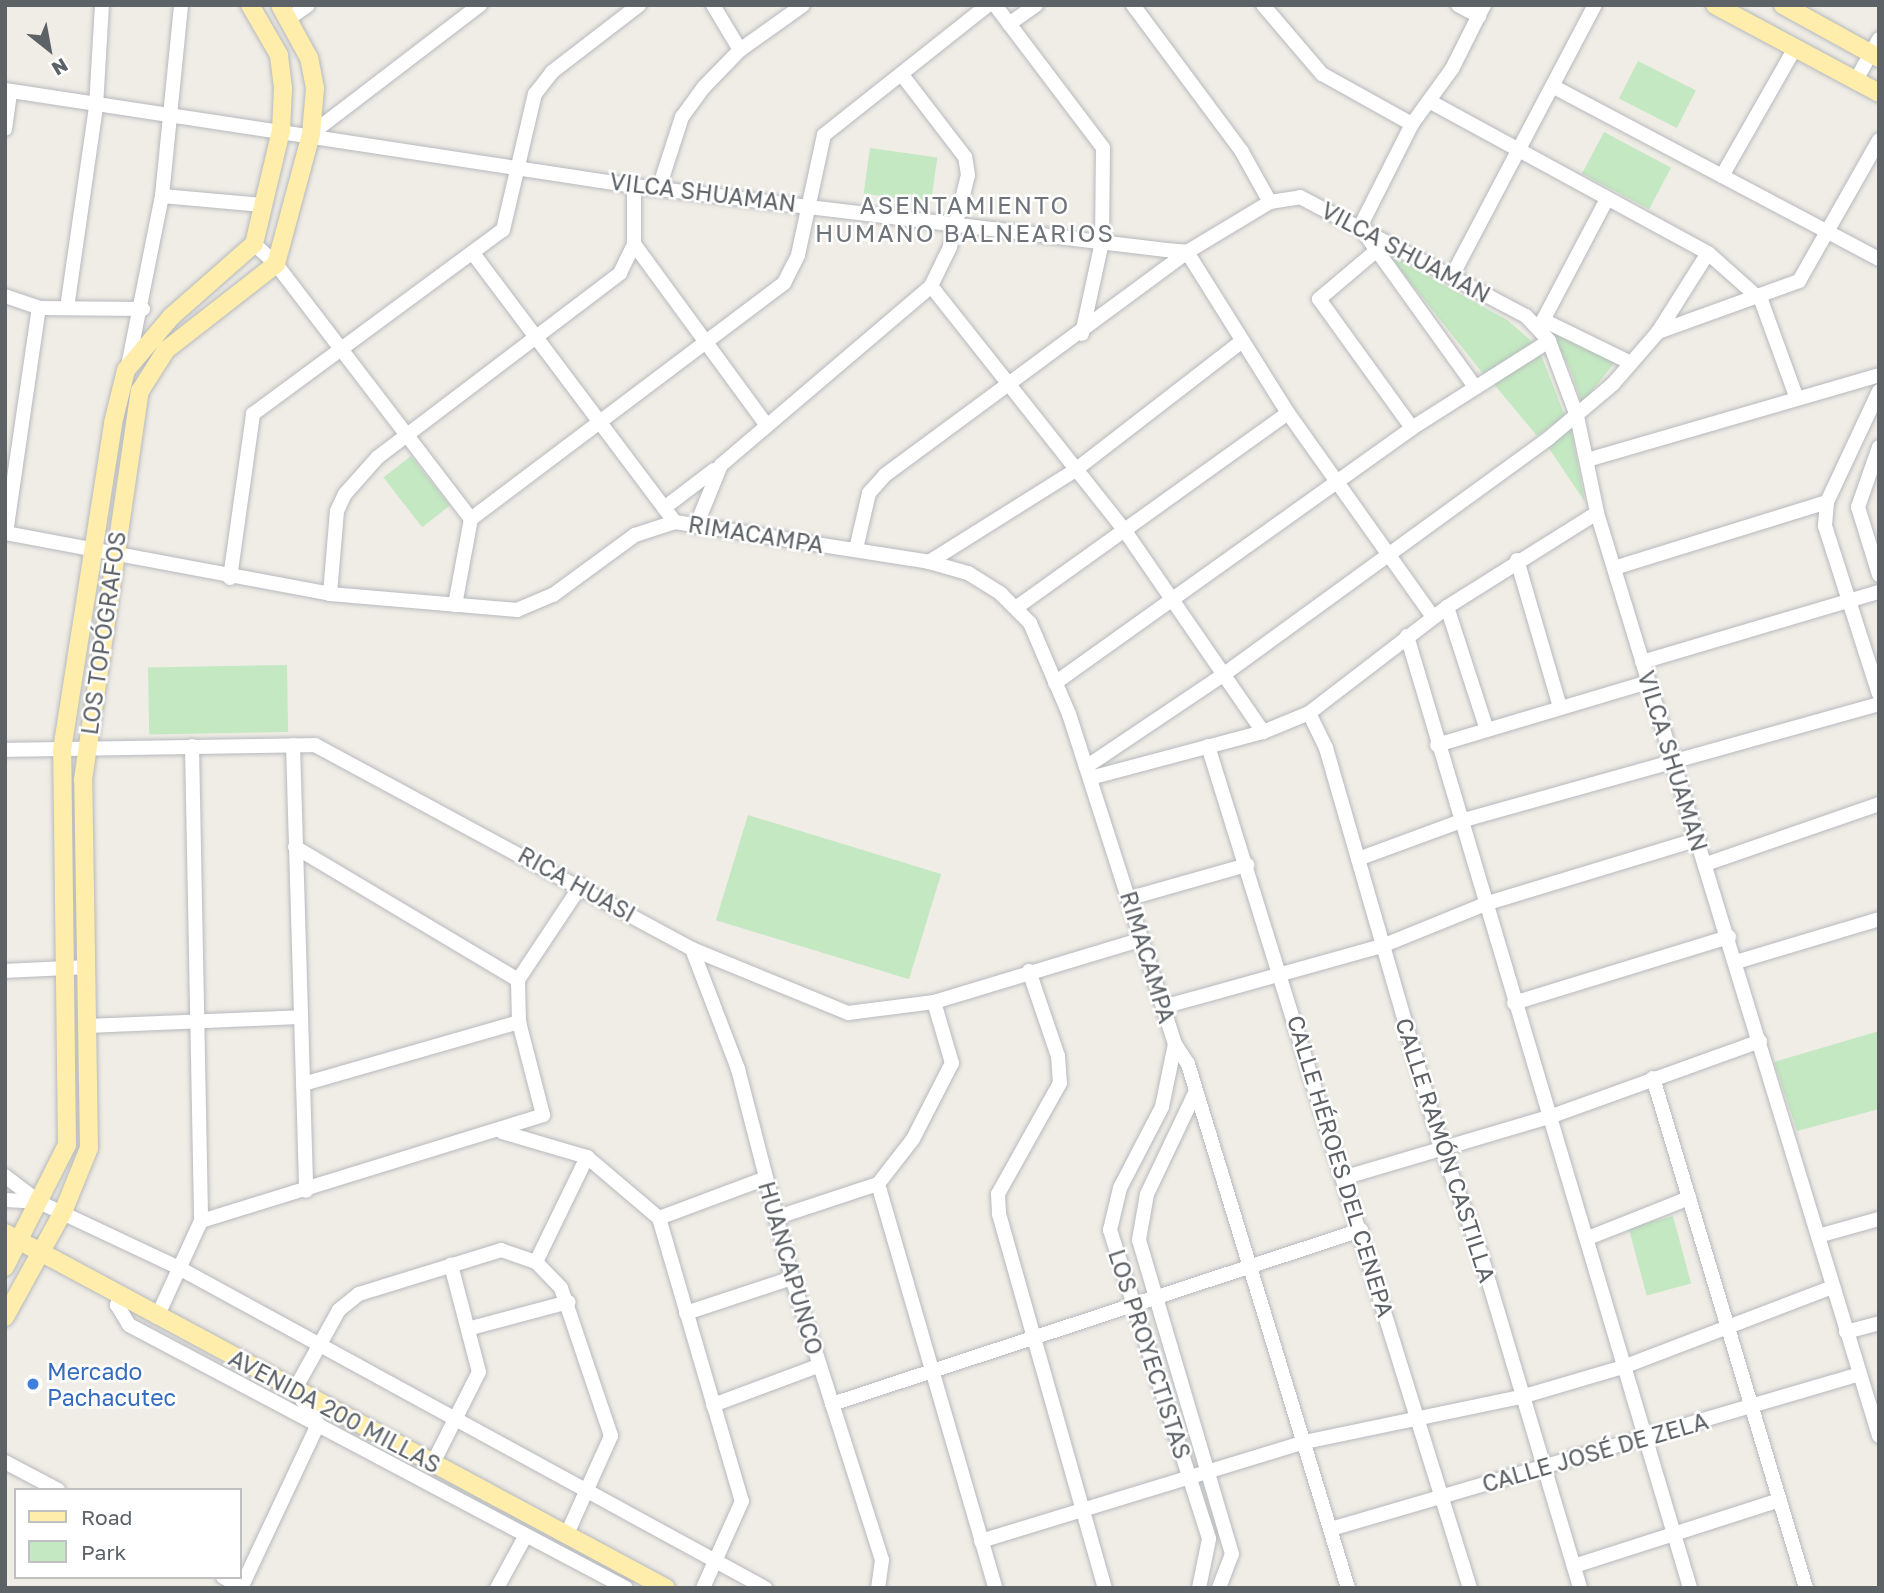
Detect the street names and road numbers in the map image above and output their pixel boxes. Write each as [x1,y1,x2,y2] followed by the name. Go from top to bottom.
[608,167,798,217] street label: VILCA SHUAMAN
[1317,196,1495,308] street label: VILCA SHUAMAN
[686,510,826,558] street label: RIMACAMPA
[75,529,131,737] street label: LOS TOPÓGRAFOS
[1632,667,1714,855] street label: VILCA SHUAMAN
[514,840,640,928] street label: RICA HUASI
[1115,888,1181,1026] street label: RIMACAMPA
[1282,1012,1400,1320] street label: CALLE HÉROES DEL CENEPA
[1390,1014,1502,1286] street label: CALLE RAMÓN CASTILLA
[753,1178,829,1358] street label: HUANCAPUNCO
[1103,1246,1197,1462] street label: LOS PROYECTISTAS
[224,1343,446,1479] street label: AVENIDA 200 MILLAS
[1479,1407,1711,1497] street label: CALLE JOSÉ DE ZELA

